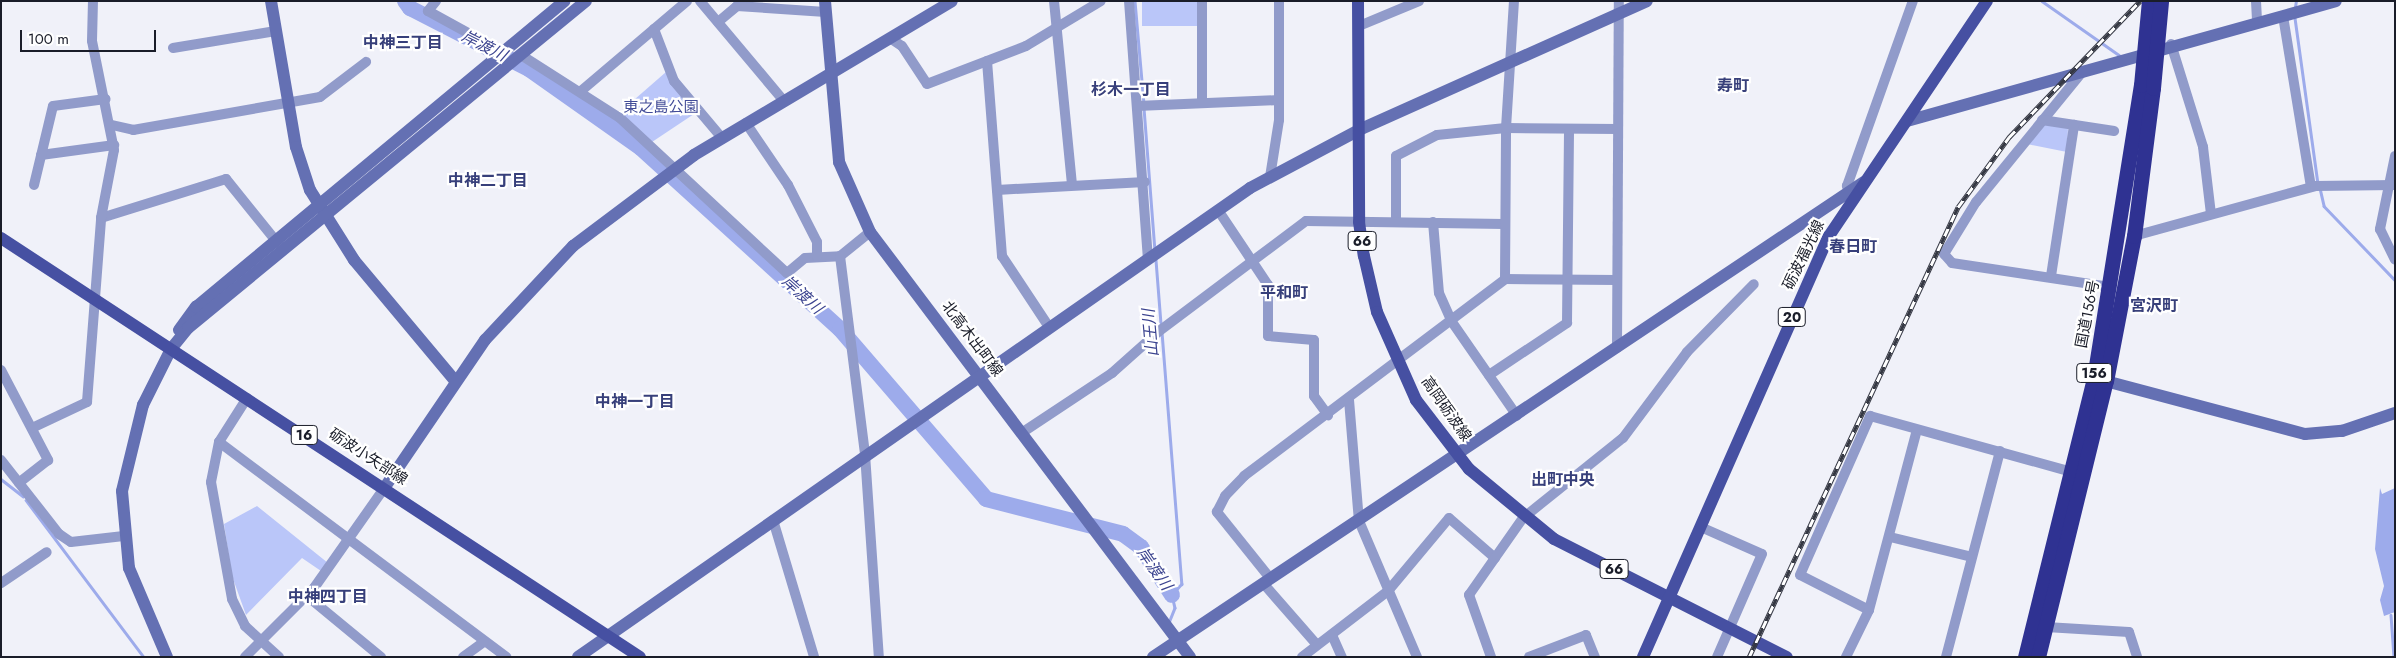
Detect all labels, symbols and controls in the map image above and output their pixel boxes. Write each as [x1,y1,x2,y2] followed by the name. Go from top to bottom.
[22,20,159,52] scale bar
[458,27,510,65] water label: 岸渡川
[28,28,69,50] text: 100 m
[363,33,443,53] district label: 中神三丁目
[1717,76,1749,96] district label: 寿町
[1091,80,1171,100] district label: 杉木一丁目
[624,99,698,117] park label: 東之島公園
[448,171,528,191] district label: 中神二丁目
[1779,217,1829,293] street label: 砺波福光線
[1347,230,1377,252] road number: 66
[1829,237,1877,257] district label: 春日町
[778,272,826,318] water label: 岸渡川
[2073,278,2103,350] street label: 国道156号
[1260,283,1308,303] district label: 平和町
[2130,296,2178,316] district label: 宮沢町
[938,298,1006,380] street label: 北高木出町線
[1777,306,1807,328] road number: 20
[1139,308,1163,358] water label: 山王川
[2075,362,2113,384] road number: 156
[1417,373,1475,445] street label: 高岡砺波線
[595,392,675,412] district label: 中神一丁目
[290,424,318,446] road number: 16
[325,425,411,489] street label: 砺波小矢部線
[1531,470,1595,490] district label: 出町中央
[1132,544,1176,594] water label: 岸渡川
[1599,558,1629,580] road number: 66
[288,587,368,607] district label: 中神四丁目

